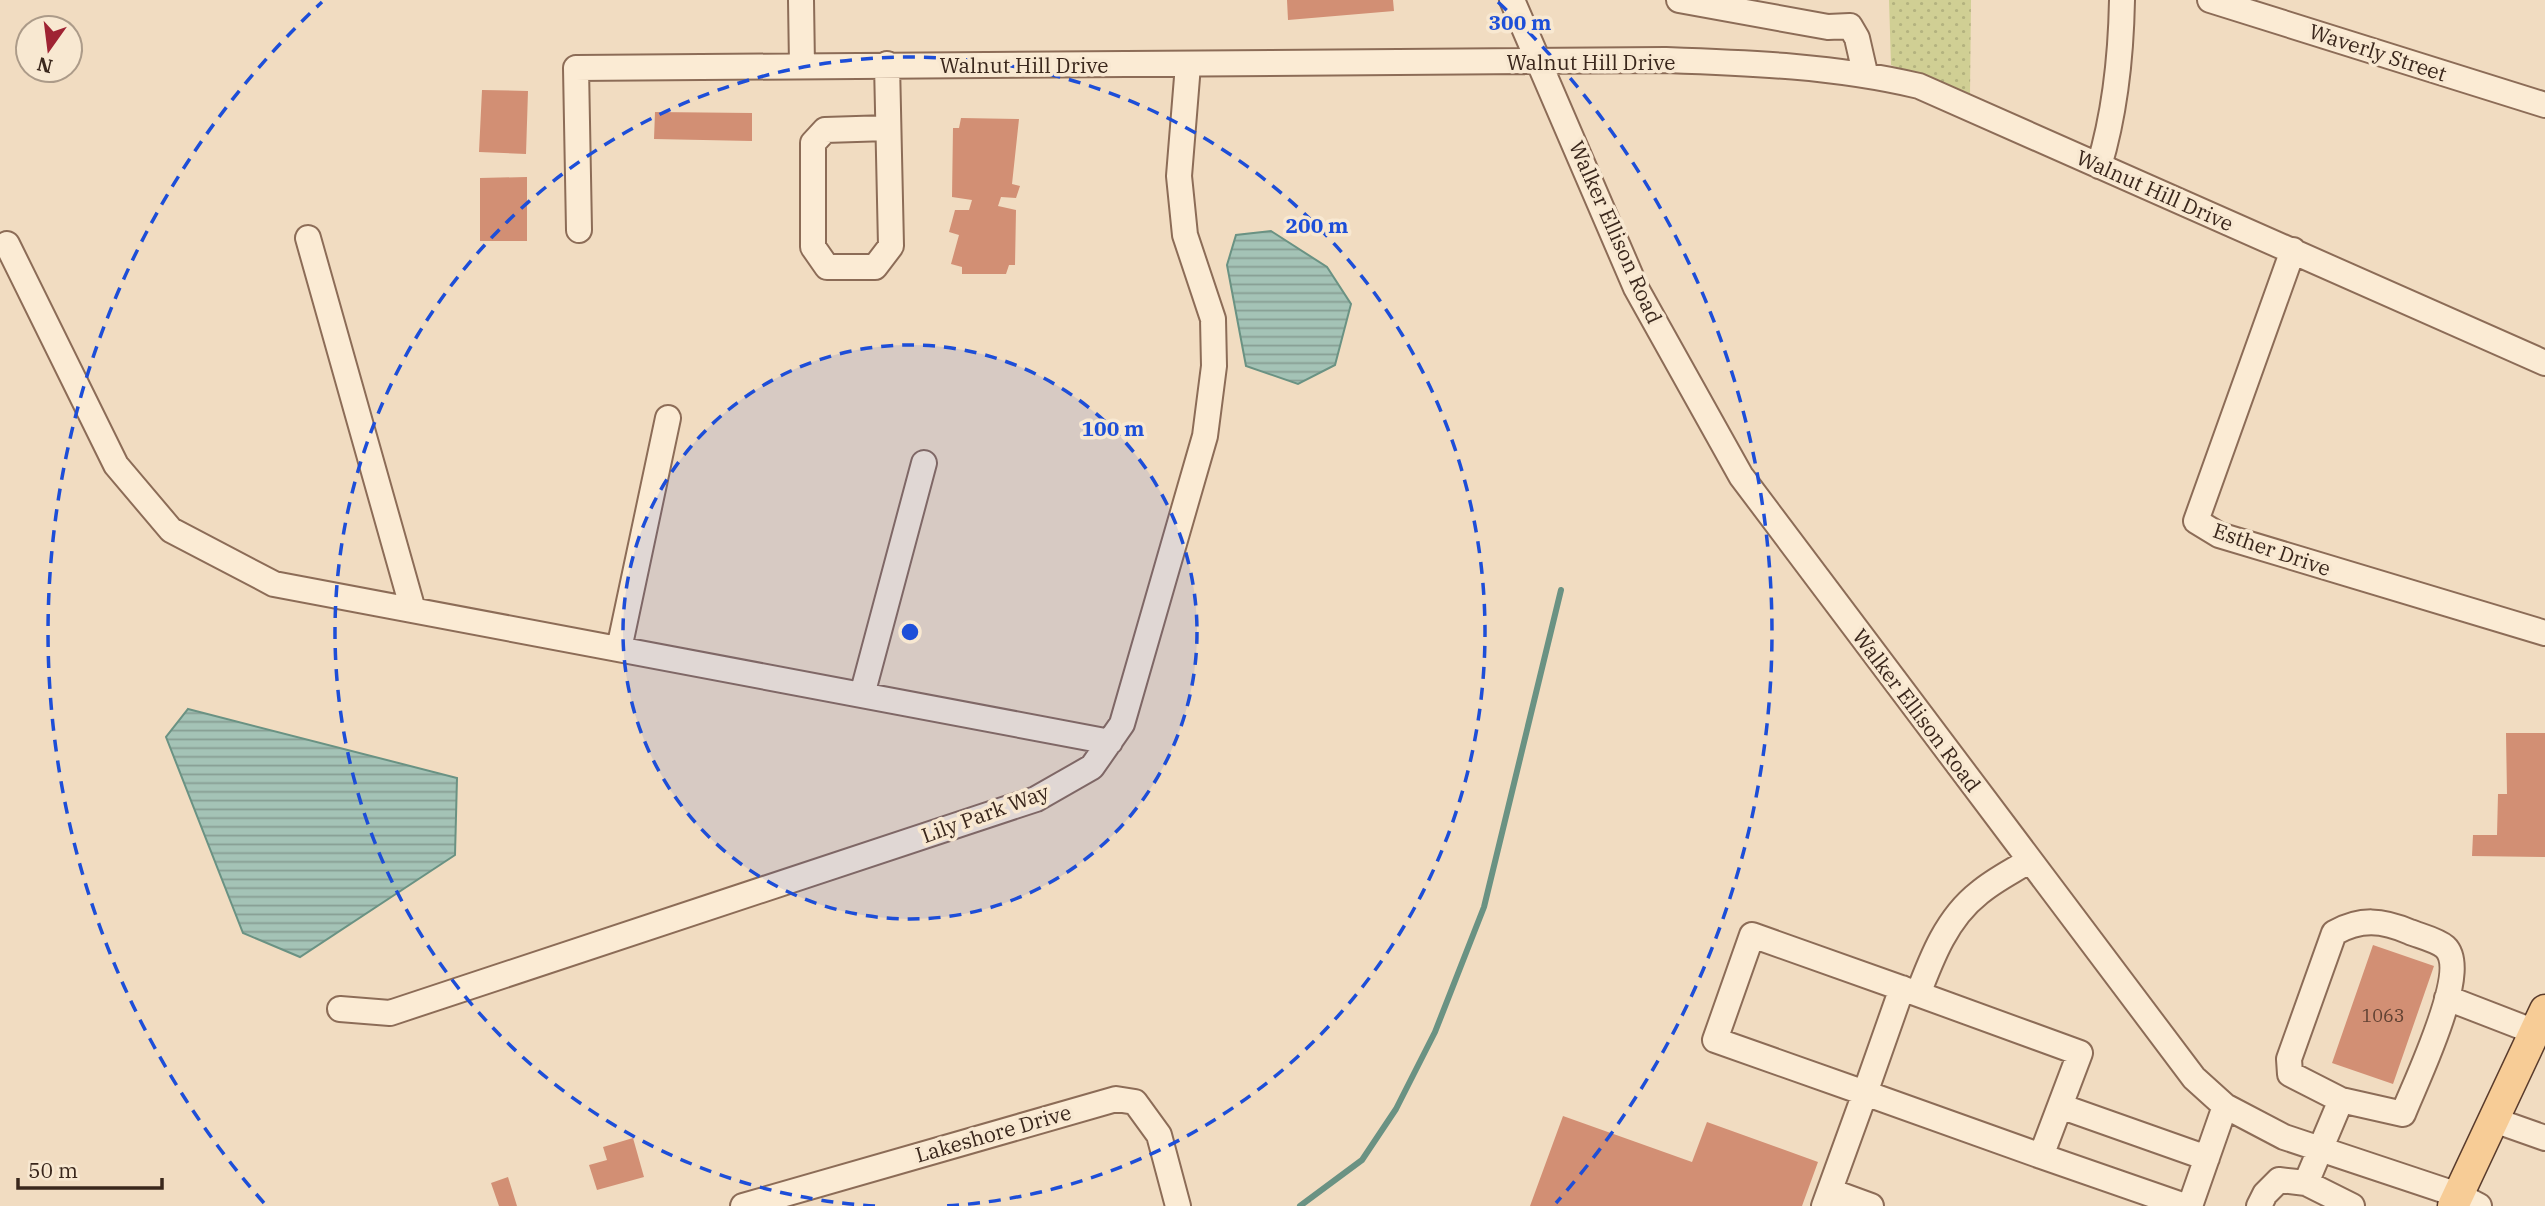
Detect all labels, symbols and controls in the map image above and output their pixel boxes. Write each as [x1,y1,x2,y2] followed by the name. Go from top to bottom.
[1488,8,1552,36] text: 300 m
[14,14,84,84] north arrow
[2306,17,2450,87] street label: Waverly Street
[1506,48,1676,76] street label: Walnut Hill Drive
[939,51,1109,79] street label: Walnut Hill Drive
[35,52,55,79] text: N
[1563,136,1669,328] street label: Walker Ellison Road
[2072,143,2238,237] street label: Walnut Hill Drive
[1285,211,1349,239] text: 200 m
[1081,414,1145,442] text: 100 m
[2210,516,2334,582] street label: Esther Drive
[898,620,922,644] centre of rings
[1846,623,1988,797] street label: Walker Ellison Road
[917,777,1053,849] street label: Lily Park Way
[2361,1004,2405,1027] house number: 1063
[912,1097,1074,1169] street label: Lakeshore Drive
[18,1146,161,1190] scale bar
[28,1156,78,1184] text: 50 m

